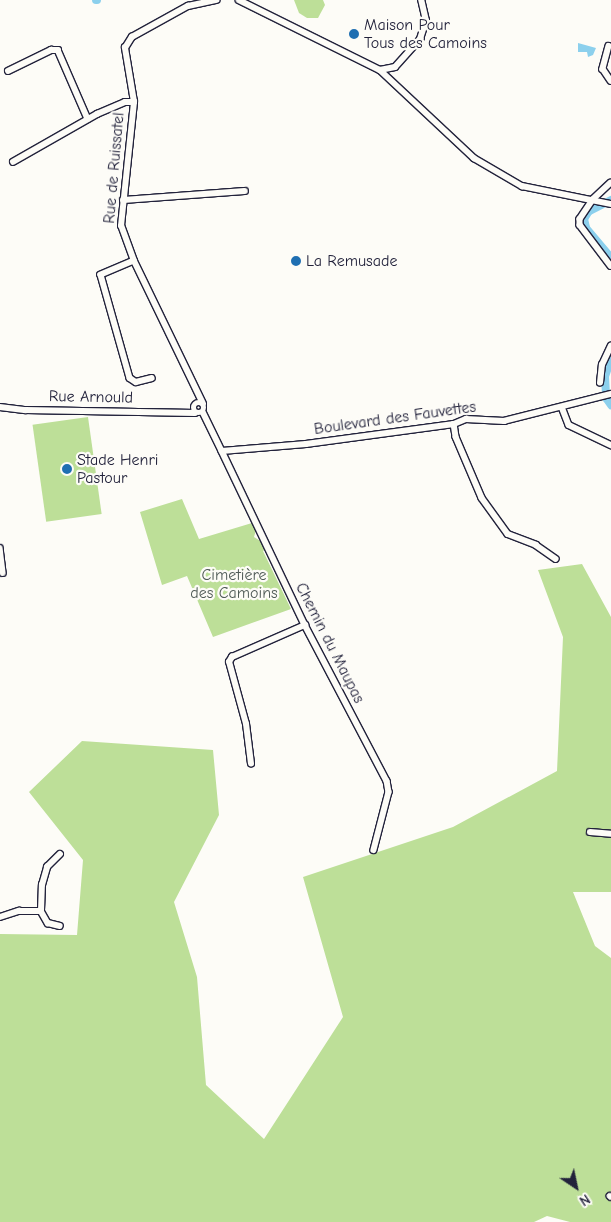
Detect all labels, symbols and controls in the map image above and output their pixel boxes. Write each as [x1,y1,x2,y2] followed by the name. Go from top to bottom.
[364,15,487,53] place label: Maison Pour Tous des Camoins
[348,28,360,40] marker: Maison Pour Tous des Camoins
[100,112,128,224] street label: Rue de Ruissatel
[306,251,397,271] place label: La Remusade
[290,255,302,267] marker: La Remusade
[49,387,133,407] street label: Rue Arnould
[313,397,477,439] street label: Boulevard des Fauvettes
[77,450,158,488] place label: Stade Henri Pastour
[61,463,73,475] marker: Stade Henri Pastour
[190,565,278,603] park label: Cimetière des Camoins
[291,580,369,706] street label: Chemin du Maupas
[551,1162,601,1212] north arrow
[576,1190,593,1209] text: N

